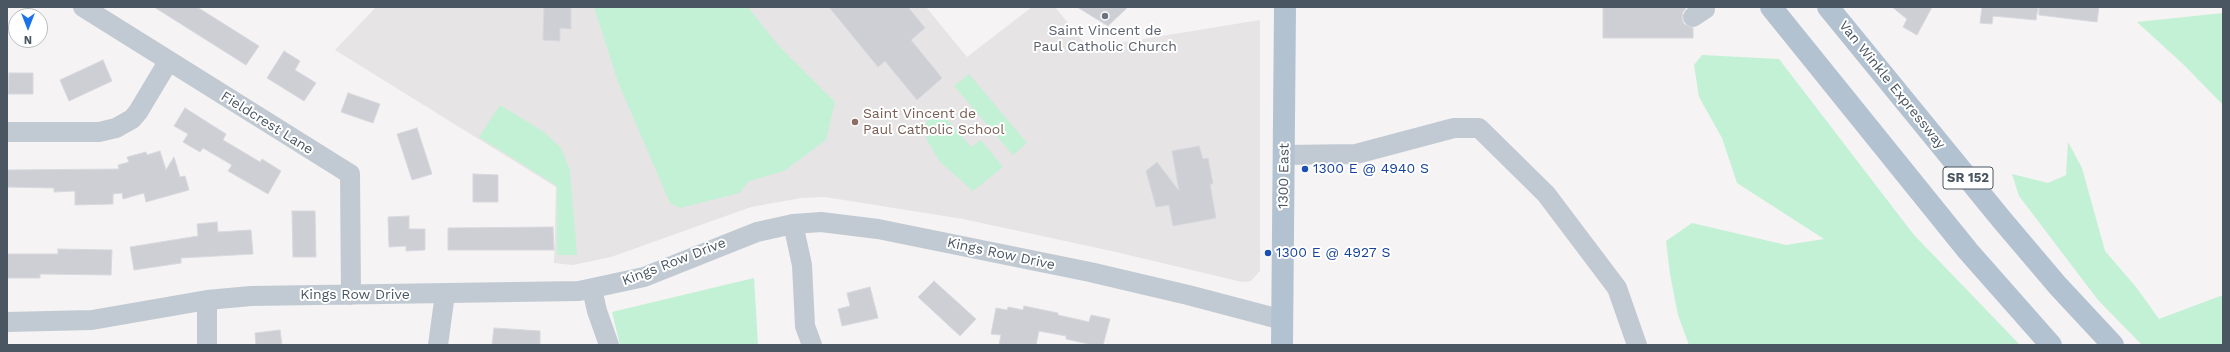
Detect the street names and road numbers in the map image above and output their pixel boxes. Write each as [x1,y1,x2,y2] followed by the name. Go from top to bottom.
[1835,18,1949,152] street label: Van Winkle Expressway
[218,88,316,158] street label: Fieldcrest Lane
[1275,143,1293,209] street label: 1300 East
[1943,167,1993,189] road number: SR 152
[620,234,728,290] street label: Kings Row Drive
[946,234,1056,274] street label: Kings Row Drive
[300,287,410,303] street label: Kings Row Drive

